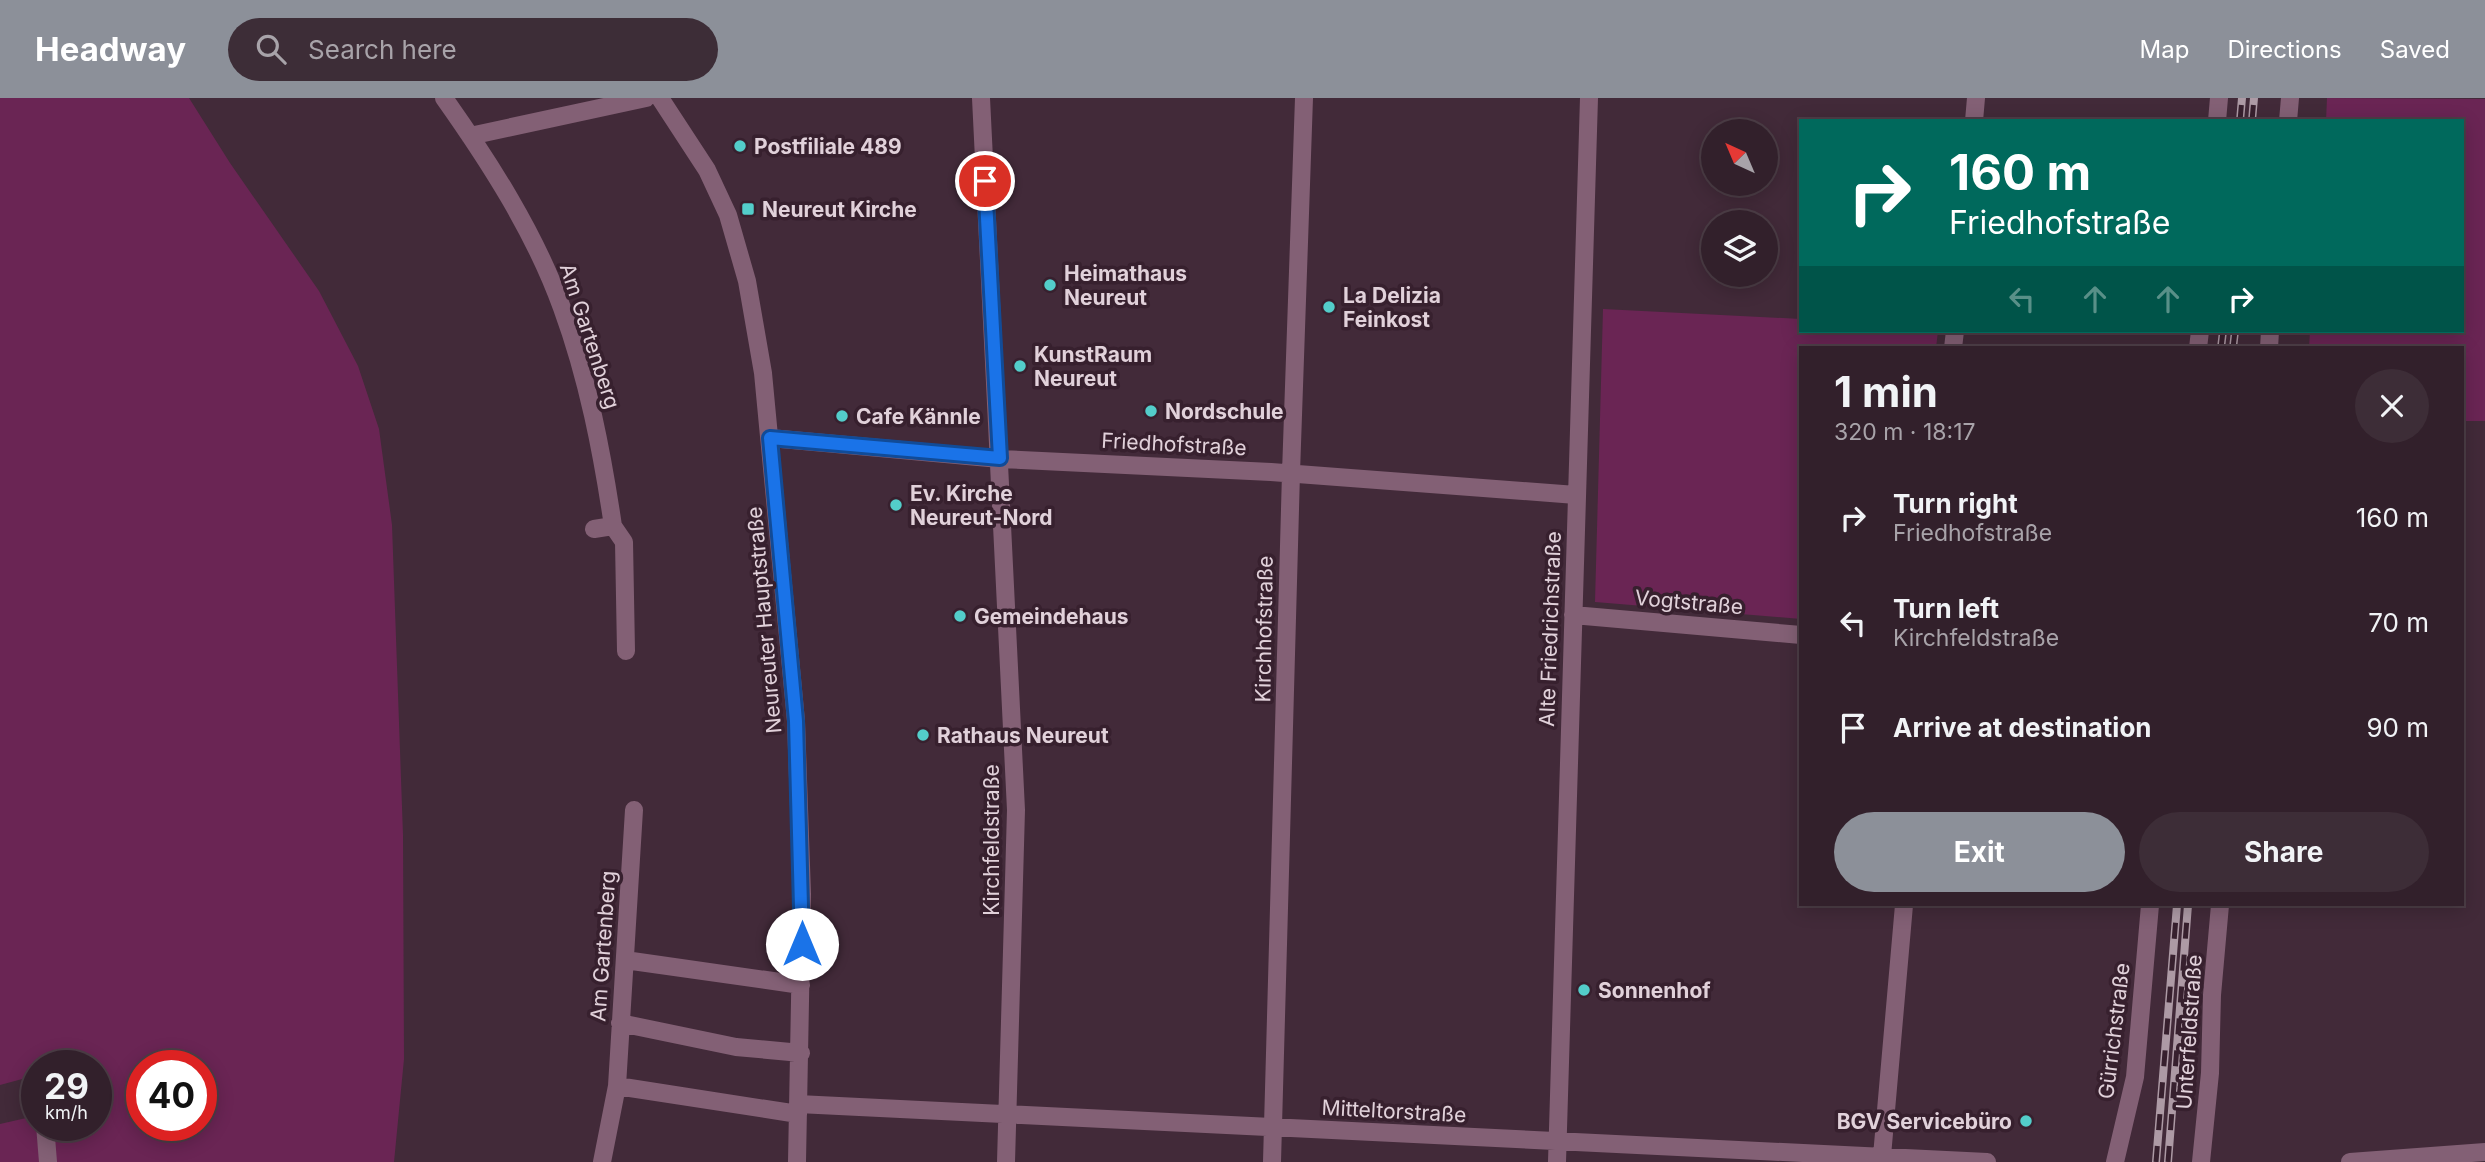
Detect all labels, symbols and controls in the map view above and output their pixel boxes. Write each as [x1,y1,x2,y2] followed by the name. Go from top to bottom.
[228,18,718,81] search box
[35,29,186,69] text: Headway
[252,30,290,68] icon: search
[308,34,457,65] text: Search here
[2140,35,2189,64] text: Map
[2227,35,2342,64] text: Directions
[2380,35,2450,64] text: Saved
[1701,119,1778,196] north arrow
[1701,119,1778,287] map controls
[754,134,902,159] place label: Postfiliale 489
[732,138,748,154] marker: Postfiliale 489
[1949,143,2091,202] text: 160 m
[1834,147,1925,238] icon: right
[955,151,1015,211] pin
[966,162,1004,200] icon: arrive
[762,197,917,222] place label: Neureut Kirche
[740,201,756,217] marker: Neureut Kirche
[1949,203,2170,242] text: Friedhofstraße
[1701,210,1778,287] button: layers
[555,260,625,412] street label: Am Gartenberg
[1064,261,1187,310] place label: Heimathaus Neureut
[1042,277,1058,293] marker: Heimathaus Neureut
[2003,280,2041,318] icon: left
[2076,280,2114,318] icon: ahead
[2149,280,2187,318] icon: ahead
[2222,280,2260,318] icon: right
[1343,283,1441,332] place label: La Delizia Feinkost
[1321,299,1337,315] marker: La Delizia Feinkost
[1034,342,1152,391] place label: KunstRaum Neureut
[1012,358,1028,374] marker: KunstRaum Neureut
[1834,366,1938,417] text: 1 min
[2355,369,2429,443] button: close
[1165,399,1284,424] place label: Nordschule
[1143,403,1159,419] marker: Nordschule
[856,404,981,429] place label: Cafe Kännle
[834,408,850,424] marker: Cafe Kännle
[1834,418,1976,446] text: 320 m · 18:17
[1101,428,1247,460] street label: Friedhofstraße
[910,481,1053,530] place label: Ev. Kirche Neureut-Nord
[1893,488,2018,519] text: Turn right
[888,497,904,513] marker: Ev. Kirche Neureut-Nord
[1834,499,1872,537] icon: right
[2356,502,2429,533] text: 160 m
[742,506,786,734] street label: Neureuter Hauptstraße
[1893,519,2052,547] text: Friedhofstraße
[1534,531,1566,727] street label: Alte Friedrichstraße
[1250,555,1278,703] street label: Kirchhofstraße
[1634,585,1744,619] street label: Vogtstraße
[1893,593,1999,624] text: Turn left
[974,604,1129,629] place label: Gemeindehaus
[1834,604,1872,642] icon: left
[2368,607,2429,638] text: 70 m
[952,608,968,624] marker: Gemeindehaus
[1893,624,2059,652] text: Kirchfeldstraße
[1834,709,1872,747] icon: arrive
[1893,712,2152,743] text: Arrive at destination
[2366,712,2429,743] text: 90 m
[937,723,1109,748] place label: Rathaus Neureut
[915,727,931,743] marker: Rathaus Neureut
[979,764,1004,916] street label: Kirchfeldstraße
[1834,812,2125,892] button: Exit
[2139,812,2429,892] button: Share
[585,870,621,1022] street label: Am Gartenberg
[765,907,839,981] position arrow
[2171,954,2207,1110] street label: Unterfeldstraße
[2093,962,2135,1100] street label: Gürrichstraße
[1598,978,1711,1003] place label: Sonnenhof
[1576,982,1592,998] marker: Sonnenhof
[126,1050,217,1141] speed limit sign: 40
[44,1065,89,1107] text: 29
[1321,1095,1467,1127] street label: Mitteltorstraße
[45,1102,88,1123] text: km/h
[1837,1109,2012,1134] place label: BGV Servicebüro
[2018,1113,2034,1129] marker: BGV Servicebüro

